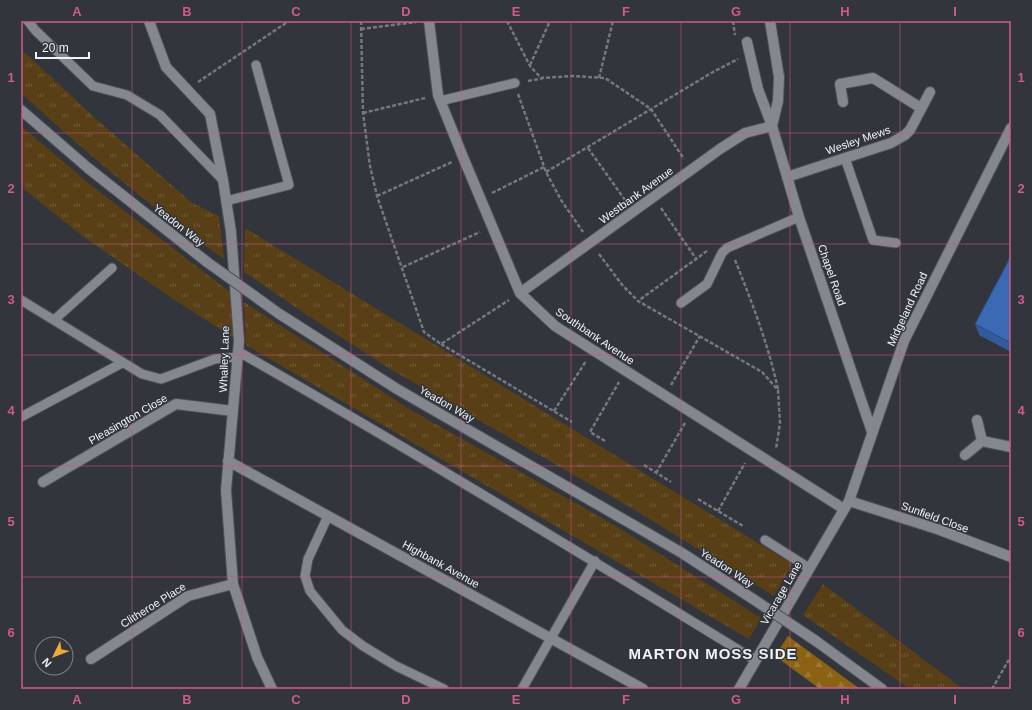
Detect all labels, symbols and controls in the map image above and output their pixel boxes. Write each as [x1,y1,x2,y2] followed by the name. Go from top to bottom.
[72,4,82,19] text: A
[182,4,192,19] text: B
[291,4,301,19] text: C
[401,4,411,19] text: D
[512,4,521,19] text: E
[622,4,630,19] text: F
[731,4,741,19] text: G
[840,4,850,19] text: H
[953,4,957,19] text: I
[36,34,89,60] scale bar
[42,41,69,55] text: 20 m
[7,70,15,85] text: 1
[1017,70,1025,85] text: 1
[824,123,892,157] street label: Wesley Mews
[597,164,675,226] street label: Westbank Avenue
[7,181,15,196] text: 2
[1017,181,1025,196] text: 2
[151,201,207,249] street label: Yeadon Way
[816,243,848,307] street label: Chapel Road
[885,270,929,348] street label: Midgeland Road
[7,292,15,307] text: 3
[1017,292,1025,307] text: 3
[553,305,637,367] street label: Southbank Avenue
[217,325,231,393] street label: Whalley Lane
[417,383,477,425] street label: Yeadon Way
[87,392,169,446] street label: Pleasington Close
[7,403,15,418] text: 4
[1017,403,1025,418] text: 4
[900,499,970,535] street label: Sunfield Close
[7,514,15,529] text: 5
[1017,514,1025,529] text: 5
[400,538,482,590] street label: Highbank Avenue
[698,546,756,590] street label: Yeadon Way
[758,559,804,627] street label: Vicarage Lane
[118,580,188,630] street label: Clitheroe Place
[7,625,15,640] text: 6
[1017,625,1025,640] text: 6
[34,636,74,676] north arrow
[628,645,798,662] district label: MARTON MOSS SIDE
[40,656,54,670] text: N
[72,692,82,707] text: A
[182,692,192,707] text: B
[291,692,301,707] text: C
[401,692,411,707] text: D
[512,692,521,707] text: E
[622,692,630,707] text: F
[731,692,741,707] text: G
[840,692,850,707] text: H
[953,692,957,707] text: I

